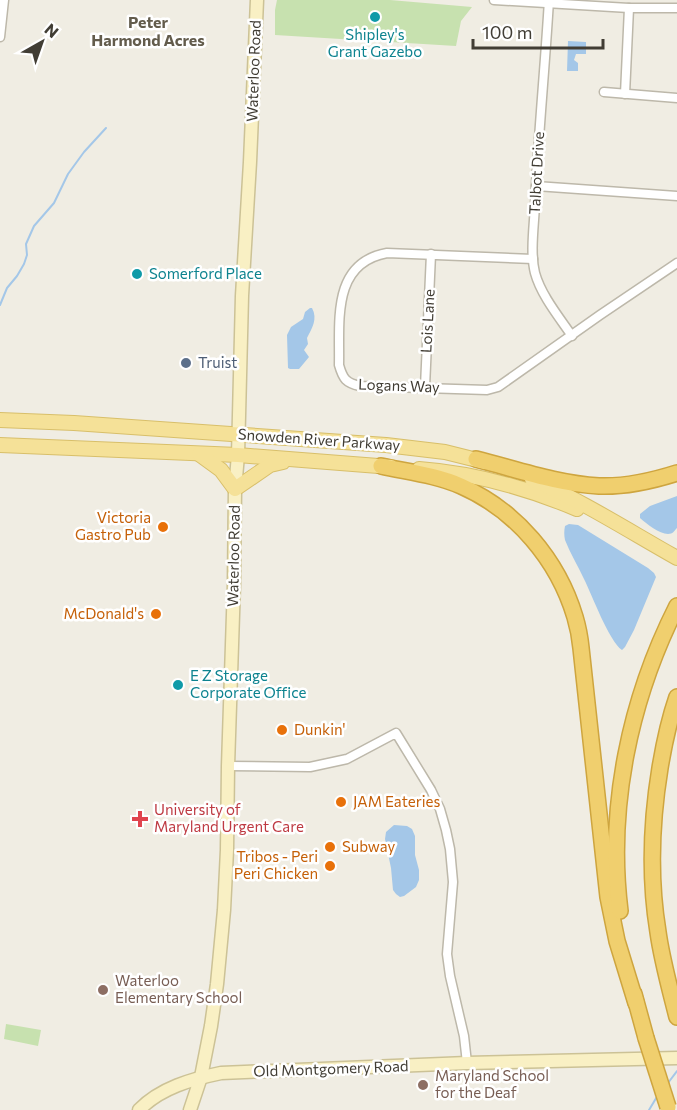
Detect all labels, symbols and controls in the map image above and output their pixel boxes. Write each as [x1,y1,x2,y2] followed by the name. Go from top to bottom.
[368,10,382,24] marker: Shipley's Grant Gazebo
[12,12,72,72] north arrow
[91,12,205,49] district label: Peter Harmond Acres
[473,12,604,50] scale bar
[41,19,63,41] text: N
[242,20,264,122] street label: Waterloo Road
[482,21,532,43] text: 100 m
[328,25,422,60] place label: Shipley's Grant Gazebo
[525,131,547,215] street label: Talbot Drive
[149,264,262,282] place label: Somerford Place
[130,267,144,281] marker: Somerford Place
[416,288,438,353] street label: Lois Lane
[198,353,238,371] place label: Truist
[179,356,193,370] marker: Truist
[358,375,440,395] street label: Logans Way
[237,424,401,454] street label: Snowden River Parkway
[223,505,243,607] street label: Waterloo Road
[75,508,151,543] place label: Victoria Gastro Pub
[156,520,170,534] marker: Victoria Gastro Pub
[63,604,144,622] place label: McDonald's
[149,607,163,621] marker: McDonald's
[190,666,307,701] place label: E Z Storage Corporate Office
[171,678,185,692] marker: E Z Storage Corporate Office
[294,720,346,738] place label: Dunkin'
[275,723,289,737] marker: Dunkin'
[353,792,440,810] place label: JAM Eateries
[334,795,348,809] marker: JAM Eateries
[154,800,304,835] place label: University of Maryland Urgent Care
[131,810,149,828] marker: University of Maryland Urgent Care
[342,837,395,855] place label: Subway
[323,840,337,854] marker: Subway
[234,847,318,882] place label: Tribos - Peri Peri Chicken
[323,859,337,873] marker: Tribos - Peri Peri Chicken
[115,971,242,1006] place label: Waterloo Elementary School
[96,983,110,997] marker: Waterloo Elementary School
[253,1056,409,1080] street label: Old Montgomery Road
[435,1066,549,1101] place label: Maryland School for the Deaf
[416,1078,430,1092] marker: Maryland School for the Deaf

